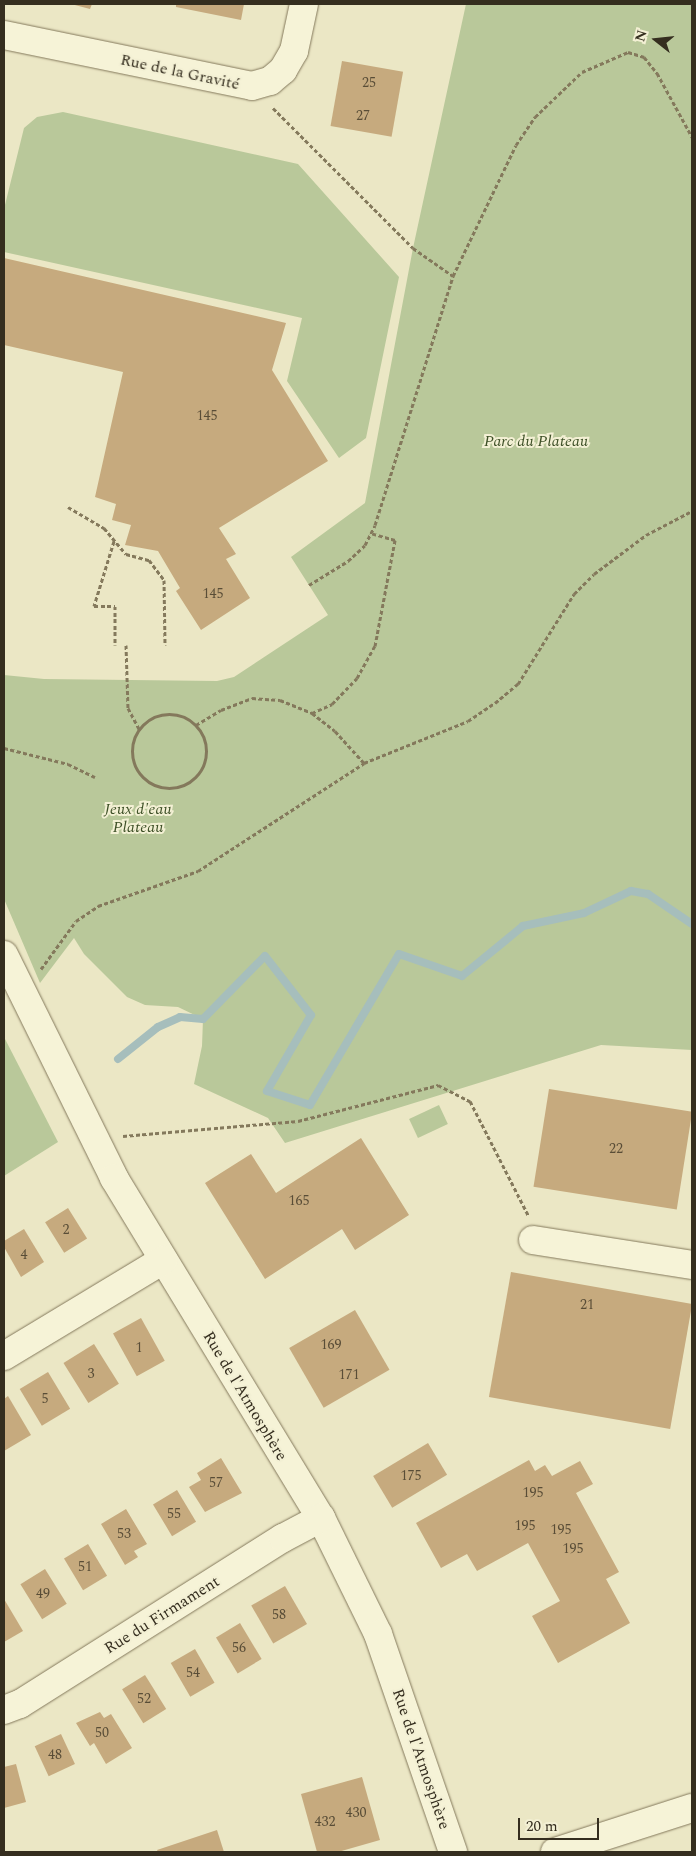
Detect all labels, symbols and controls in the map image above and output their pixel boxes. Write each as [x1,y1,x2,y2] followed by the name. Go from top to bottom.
[631,15,681,65] north arrow
[629,27,653,44] text: N
[119,50,241,94] street label: Rue de la Gravité
[362,75,376,91] house number: 25
[356,108,370,124] house number: 27
[197,408,217,424] house number: 145
[484,431,588,451] park label: Parc du Plateau
[203,586,223,602] house number: 145
[104,799,172,837] park label: Jeux d'eau Plateau
[609,1141,623,1157] house number: 22
[289,1193,309,1209] house number: 165
[63,1222,69,1238] house number: 2
[21,1247,27,1263] house number: 4
[580,1297,594,1313] house number: 21
[199,1328,291,1464] street label: Rue de l'Atmosphère
[321,1337,341,1353] house number: 169
[136,1340,142,1356] house number: 1
[88,1366,94,1382] house number: 3
[339,1367,359,1383] house number: 171
[42,1391,48,1407] house number: 5
[401,1468,421,1484] house number: 175
[209,1475,223,1491] house number: 57
[523,1485,543,1501] house number: 195
[167,1506,181,1522] house number: 55
[515,1518,535,1534] house number: 195
[551,1522,571,1538] house number: 195
[117,1526,131,1542] house number: 53
[563,1541,583,1557] house number: 195
[78,1559,92,1575] house number: 51
[101,1572,223,1658] street label: Rue du Firmament
[36,1586,50,1602] house number: 49
[272,1607,286,1623] house number: 58
[232,1640,246,1656] house number: 56
[186,1665,200,1681] house number: 54
[388,1686,454,1832] street label: Rue de l'Atmosphère
[137,1691,151,1707] house number: 52
[95,1725,109,1741] house number: 50
[48,1747,62,1763] house number: 48
[346,1805,366,1821] house number: 430
[521,1808,602,1840] scale bar
[315,1814,335,1830] house number: 432
[526,1815,558,1838] text: 20 m

